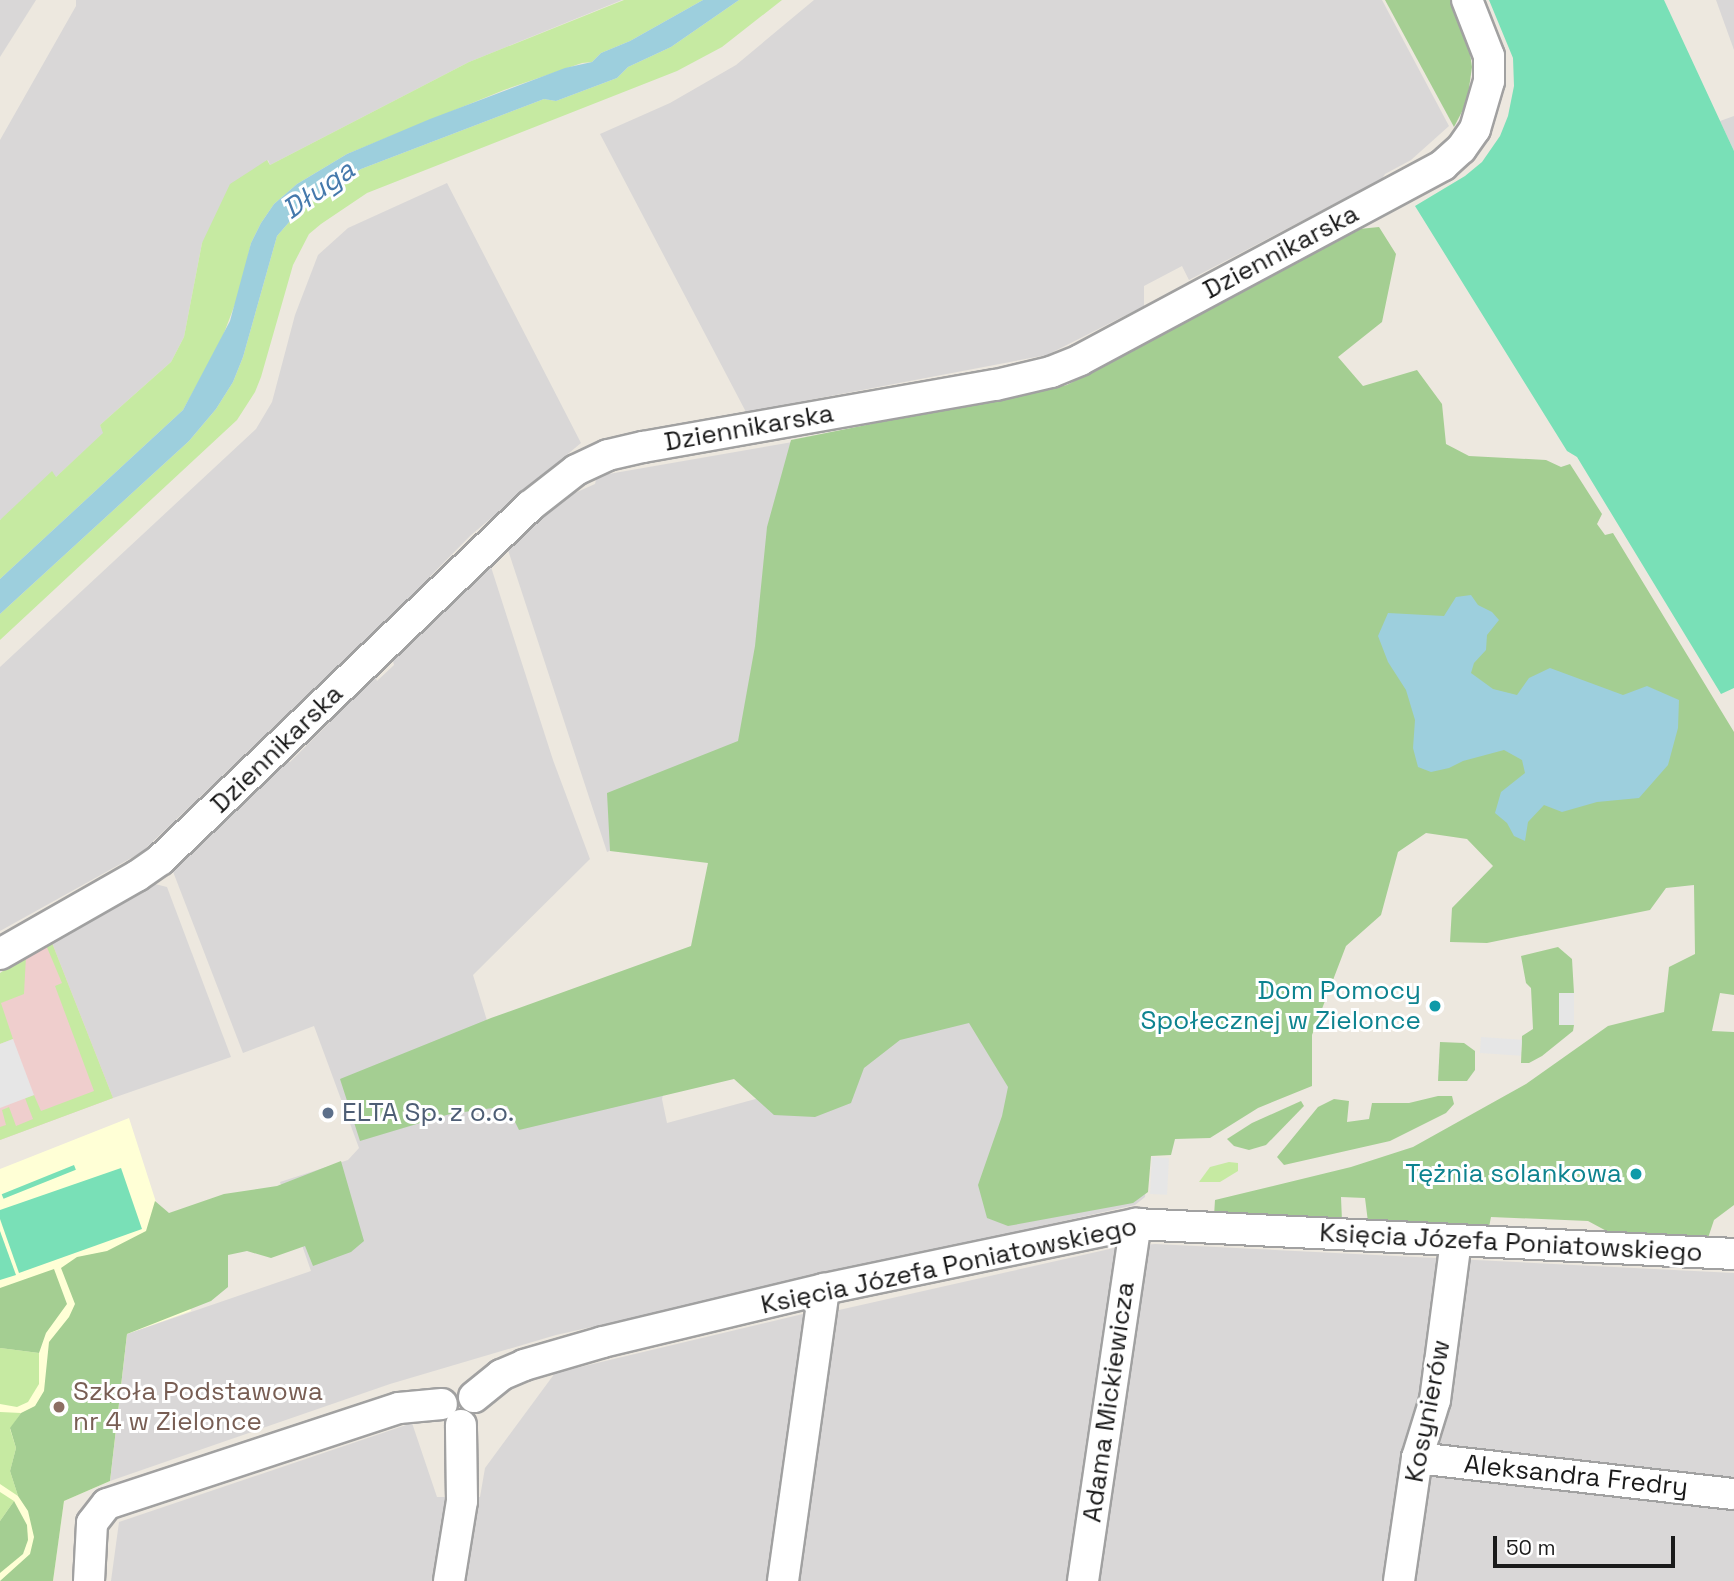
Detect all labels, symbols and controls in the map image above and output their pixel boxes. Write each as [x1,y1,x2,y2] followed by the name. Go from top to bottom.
[276,152,360,226] water label: Długa
[1198,198,1364,306] street label: Dziennikarska
[662,398,836,458] street label: Dziennikarska
[205,678,349,820] street label: Dziennikarska
[1141,975,1421,1036] place label: Dom Pomocy Społecznej w Zielonce
[1427,998,1443,1014] marker: Dom Pomocy Społecznej w Zielonce
[342,1097,516,1129] place label: ELTA Sp. z o.o.
[320,1105,336,1121] marker: ELTA Sp. z o.o.
[1405,1158,1622,1190] place label: Tężnia solankowa
[1628,1166,1644,1182] marker: Tężnia solankowa
[758,1211,1140,1321] street label: Księcia Józefa Poniatowskiego
[1319,1217,1703,1269] street label: Księcia Józefa Poniatowskiego
[1077,1280,1141,1524] street label: Adama Mickiewicza
[1399,1337,1457,1485] street label: Kosynierów
[73,1376,323,1438] place label: Szkoła Podstawowa nr 4 w Zielonce
[51,1399,67,1415] marker: Szkoła Podstawowa nr 4 w Zielonce
[1462,1449,1690,1503] street label: Aleksandra Fredry
[1496,1522,1678,1566] scale bar
[1506,1534,1556,1561] text: 50 m

